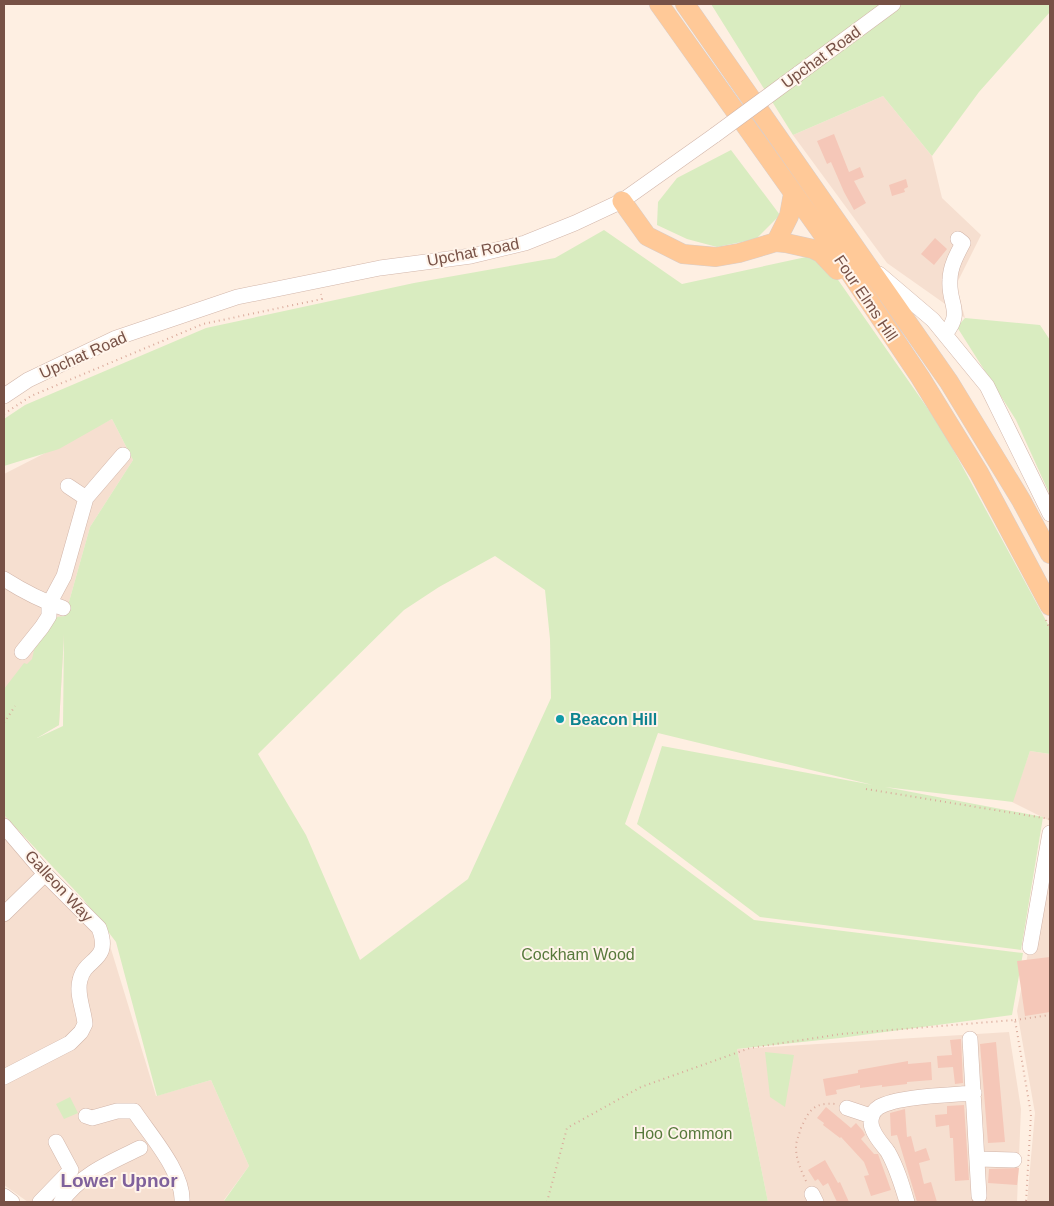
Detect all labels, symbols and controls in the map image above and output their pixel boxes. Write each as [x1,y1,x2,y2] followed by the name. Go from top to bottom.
[778,23,864,91] street label: Upchat Road
[426,235,520,269] street label: Upchat Road
[831,252,901,344] street label: Four Elms Hill
[37,328,129,382] street label: Upchat Road
[570,711,657,728] place label: Beacon Hill
[554,713,566,725] marker: Beacon Hill
[22,847,96,925] street label: Galleon Way
[521,946,635,963] park label: Cockham Wood
[634,1125,732,1142] park label: Hoo Common
[60,1170,178,1191] district label: Lower Upnor

